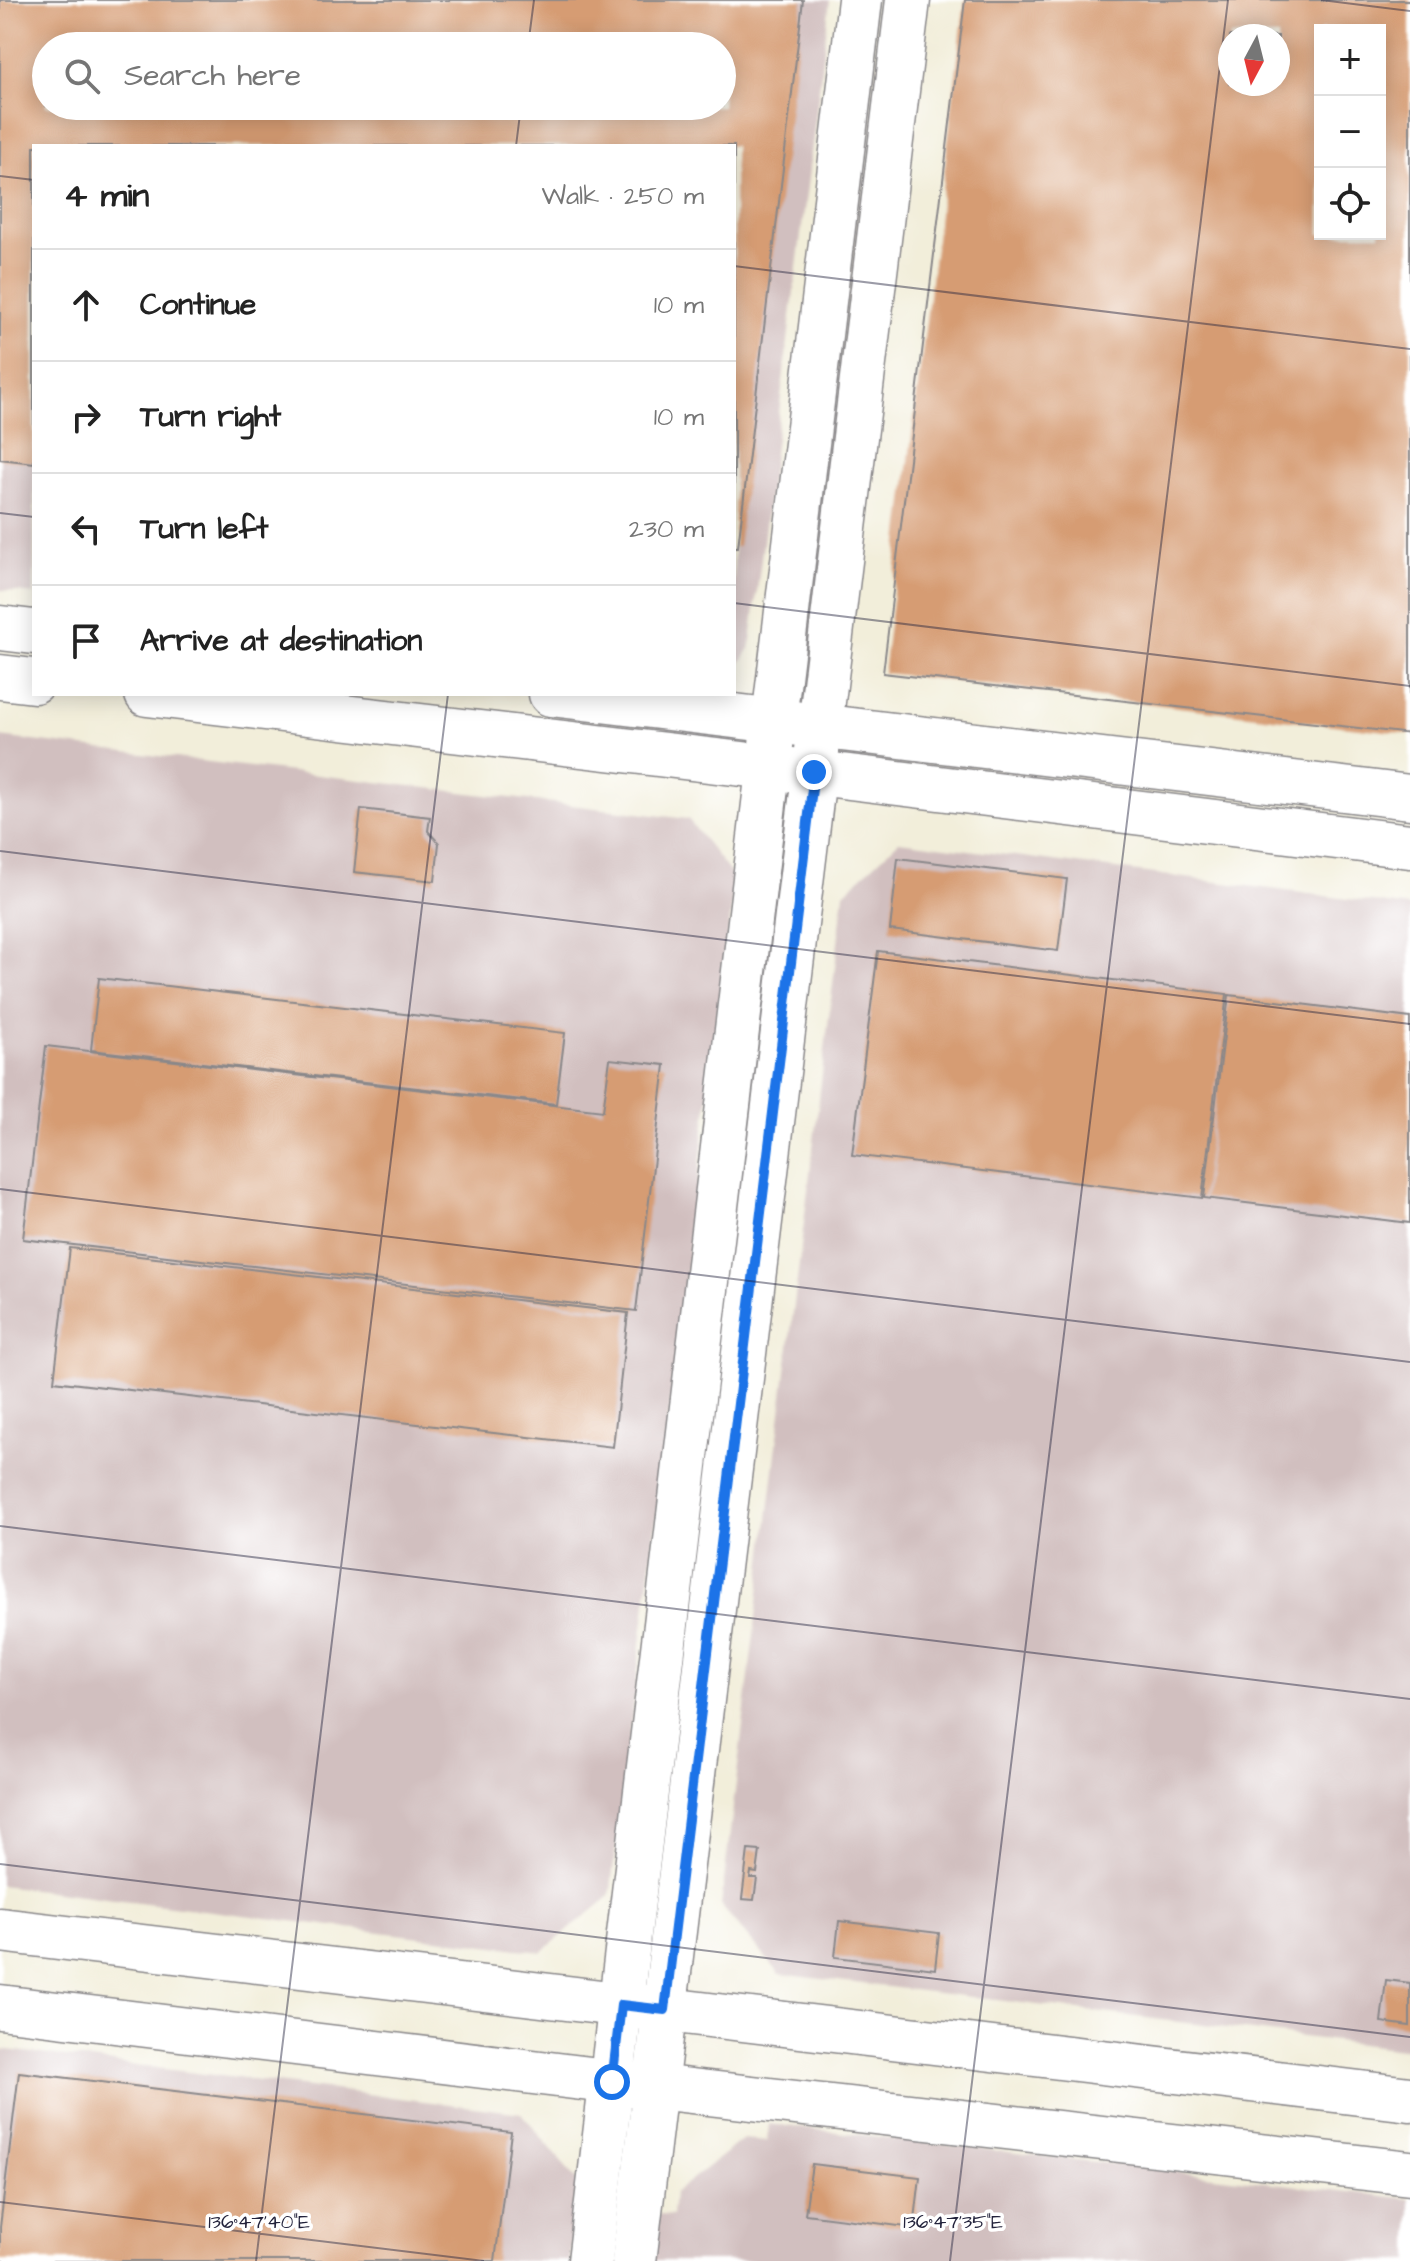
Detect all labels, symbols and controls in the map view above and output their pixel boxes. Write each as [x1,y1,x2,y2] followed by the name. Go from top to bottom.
[1218,24,1290,96] north arrow
[1314,24,1386,240] map controls
[1314,24,1386,96] button: +
[32,32,736,120] search box
[60,54,104,98] icon: search
[124,55,301,97] text: Search here
[1314,96,1386,168] button: −
[1314,168,1386,240] button: locate
[64,172,149,220] text: 4 min
[541,178,704,214] text: Walk · 250 m
[64,283,108,327] icon: ahead
[140,284,256,326] text: Continue
[654,287,704,323] text: 10 m
[64,395,108,439] icon: right
[140,396,281,438] text: Turn right
[654,399,704,435] text: 10 m
[64,507,108,551] icon: left
[140,508,268,550] text: Turn left
[629,511,704,547] text: 230 m
[64,619,108,663] icon: arrive
[140,620,422,662] text: Arrive at destination
[796,754,832,790] route end
[594,2064,630,2100] route start
[208,2208,310,2236] text: 136°47'40"E
[903,2208,1003,2236] text: 136°47'35"E

